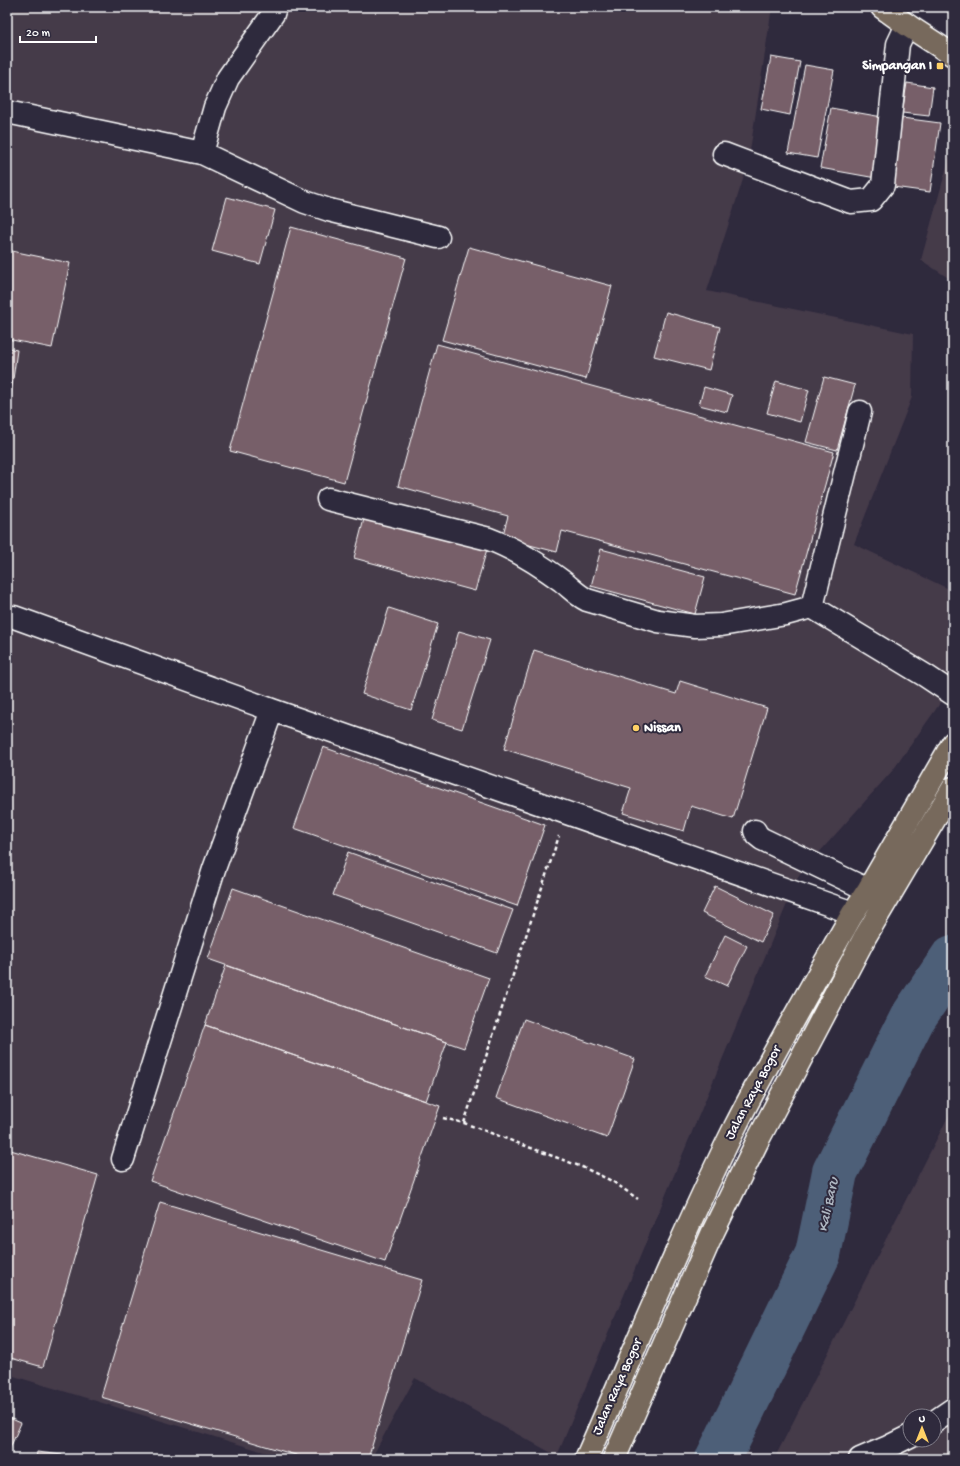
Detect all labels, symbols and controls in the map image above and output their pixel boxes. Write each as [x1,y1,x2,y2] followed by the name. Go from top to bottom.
[20,18,96,44] scale bar
[26,27,51,41] text: 20 m
[862,58,932,75] place label: Simpangan I
[935,61,945,71] marker: Simpangan I
[644,720,681,737] place label: Nissan
[631,723,641,733] marker: Nissan
[722,1042,786,1143] street label: Jalan Raya Bogor
[814,1174,844,1234] water label: Kali Baru
[589,1335,647,1438] street label: Jalan Raya Bogor
[902,1408,942,1448] north arrow
[919,1414,926,1426] text: U

